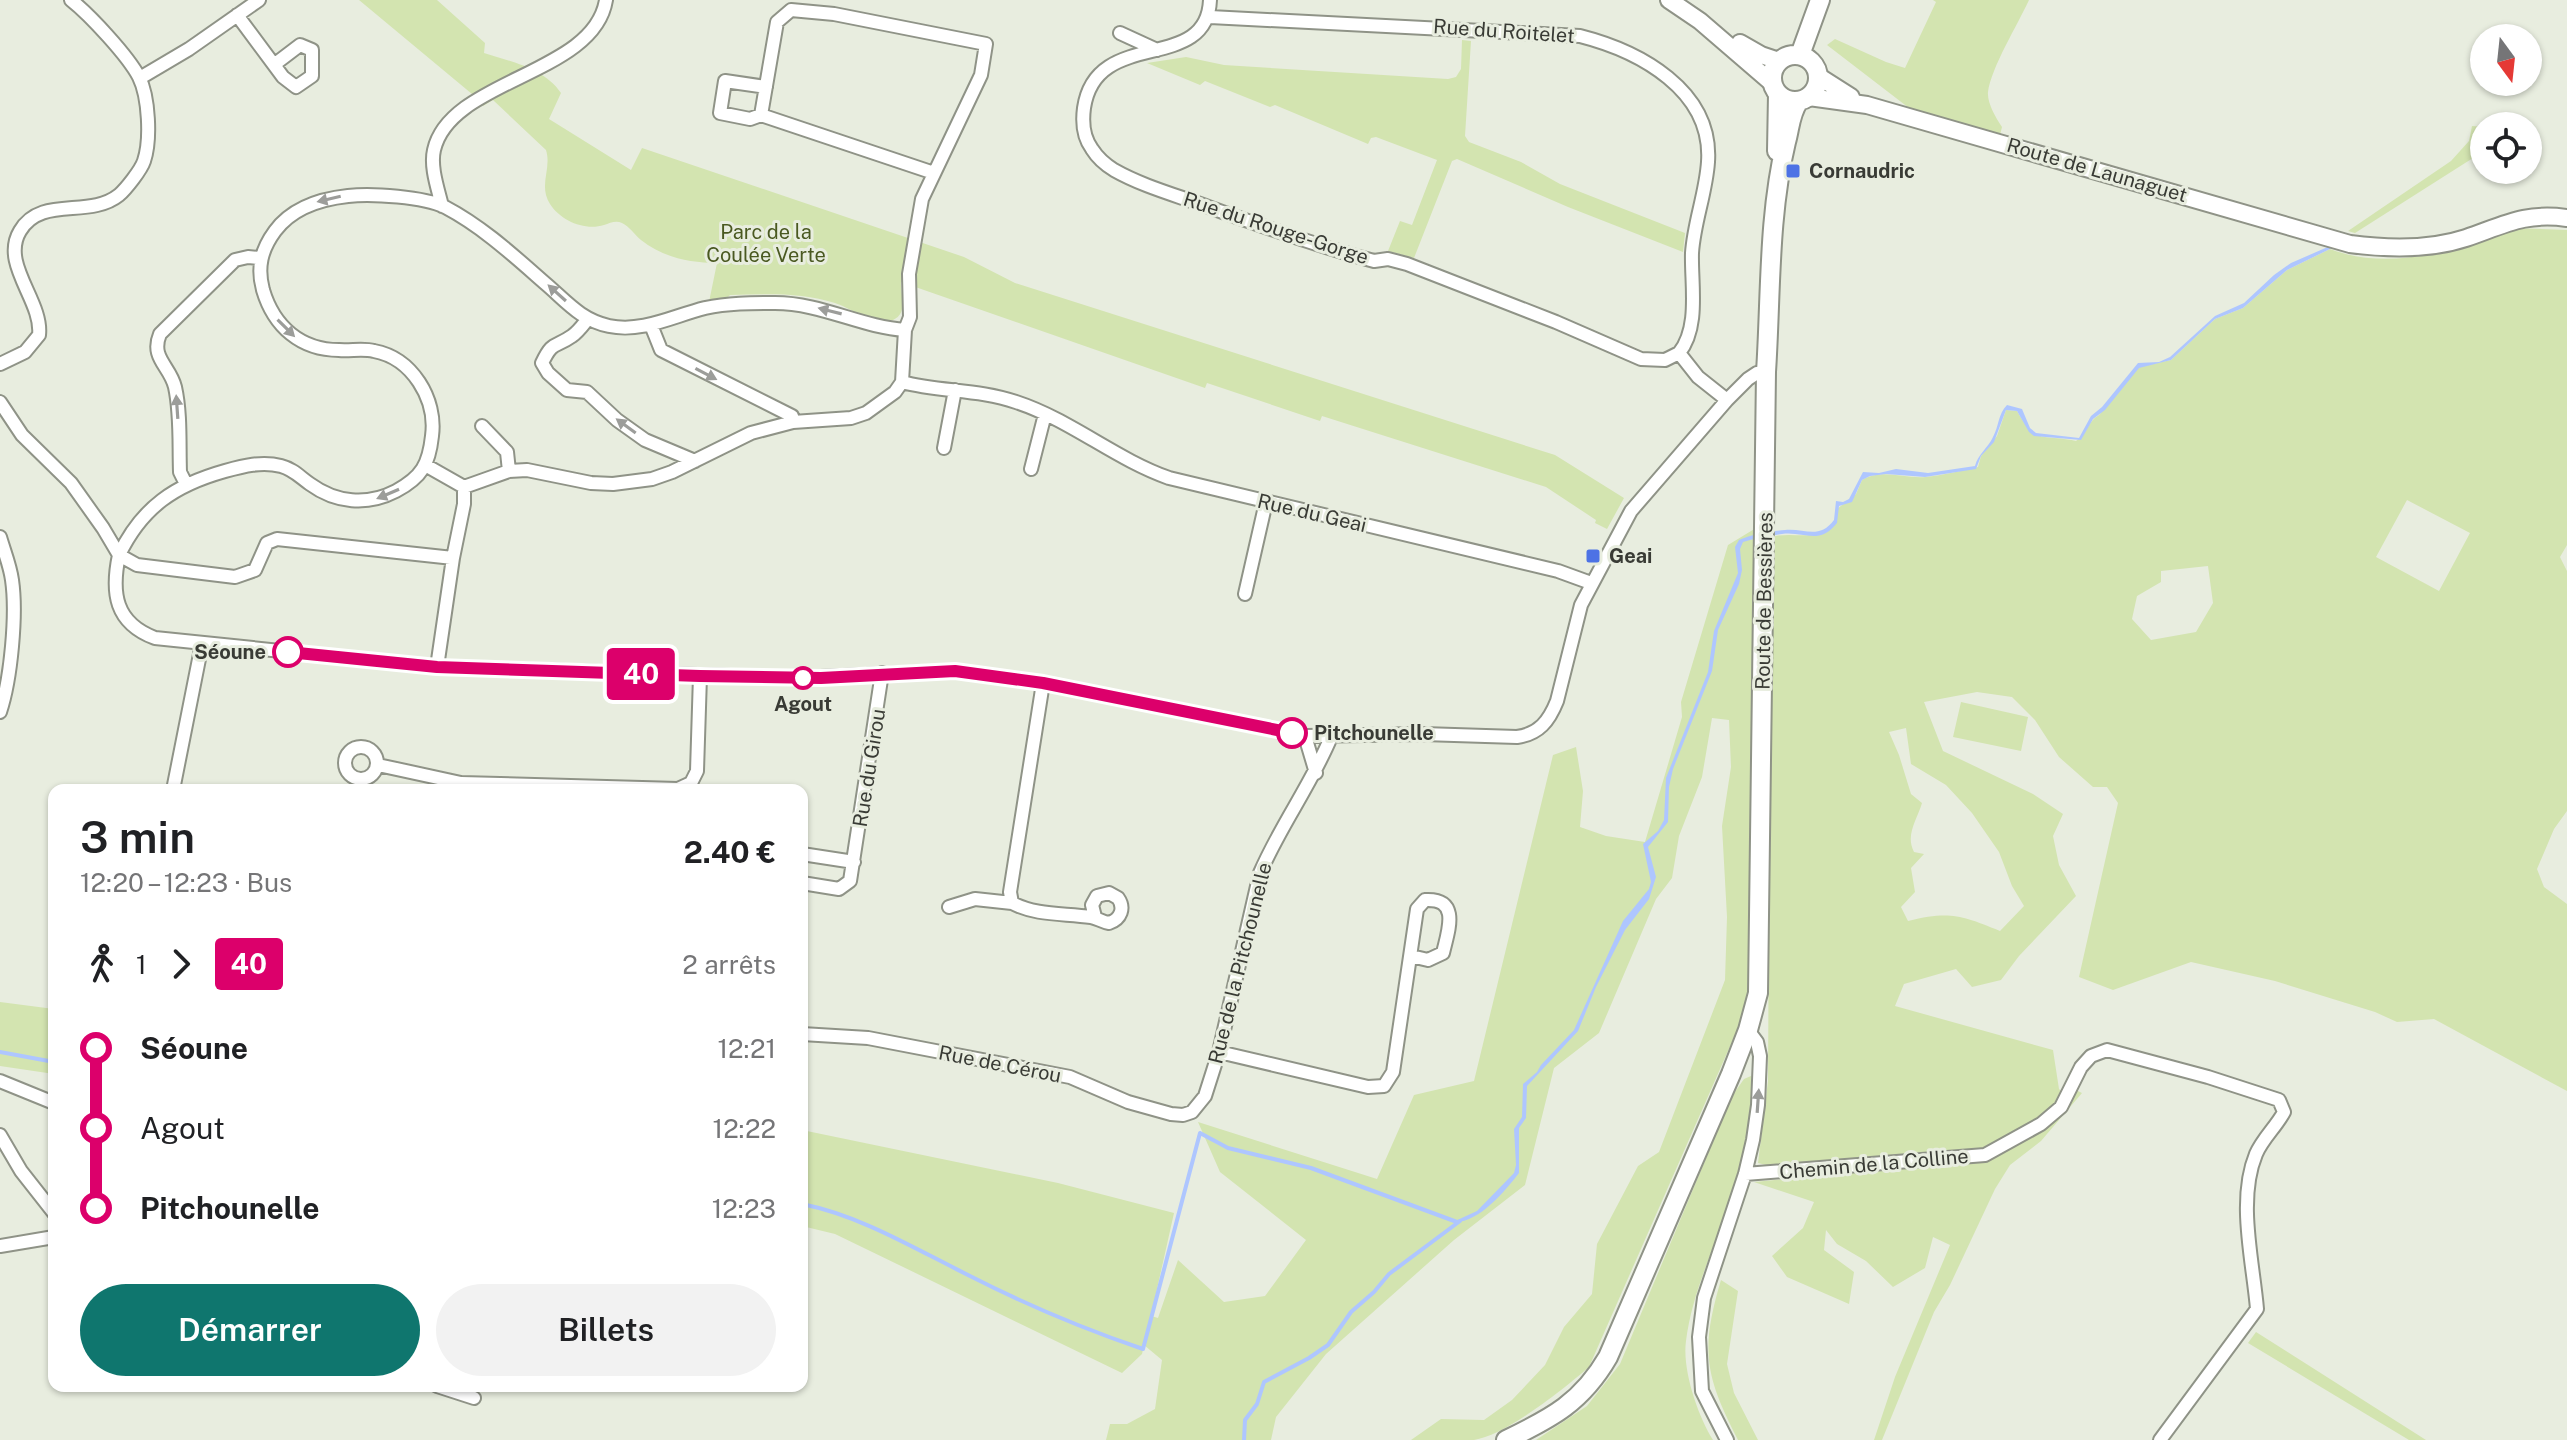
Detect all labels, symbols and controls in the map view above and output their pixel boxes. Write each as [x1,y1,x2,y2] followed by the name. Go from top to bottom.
[1432,14,1576,48] street label: Rue du Roitelet
[2470,24,2542,96] north arrow
[2470,24,2542,184] map controls
[2470,112,2542,184] button: locate
[2004,133,2190,207] street label: Route de Launaguet
[1809,159,1915,183] place label: Cornaudric
[1784,162,1802,180] marker: Cornaudric
[1180,187,1372,269] street label: Rue du Rouge-Gorge
[316,194,341,206] one-way arrow
[706,220,826,267] park label: Parc de la Coulée Verte
[547,285,566,303] one-way arrow
[818,304,843,316] one-way arrow
[276,319,295,338] one-way arrow
[695,368,718,381] one-way arrow
[170,394,183,419] one-way arrow
[616,419,636,435] one-way arrow
[376,487,399,500] one-way arrow
[1255,489,1369,537] street label: Rue du Geai
[1750,512,1778,690] street label: Route de Bessières
[1609,544,1652,568] place label: Geai
[1584,547,1602,565] marker: Geai
[273,637,303,667] marker: Séoune
[194,640,266,664] place label: Séoune
[605,648,677,700] line badge: 40
[623,657,659,690] text: 40
[792,667,814,689] marker: Agout
[774,692,832,716] place label: Agout
[848,707,890,829] street label: Rue du Girou
[1277,718,1307,748] marker: Pitchounelle
[1314,721,1434,745] place label: Pitchounelle
[80,811,195,863] text: 3 min
[684,834,776,870] text: 2.40 €
[1203,860,1277,1066] street label: Rue de la Pitchounelle
[80,867,292,898] text: 12:20 – 12:23 · Bus
[80,942,124,986] icon: walk
[159,942,203,986] icon: forward
[231,947,267,980] text: 40
[136,949,147,980] text: 1
[682,949,776,980] text: 2 arrêts
[140,1030,248,1066] text: Séoune
[717,1033,776,1064] text: 12:21
[937,1040,1063,1088] street label: Rue de Cérou
[1752,1088,1765,1113] one-way arrow
[140,1110,225,1146] text: Agout
[713,1113,776,1144] text: 12:22
[1778,1144,1970,1184] street label: Chemin de la Colline
[140,1190,320,1226] text: Pitchounelle
[712,1193,776,1224] text: 12:23
[80,1284,420,1376] button: Démarrer
[436,1284,776,1376] button: Billets

